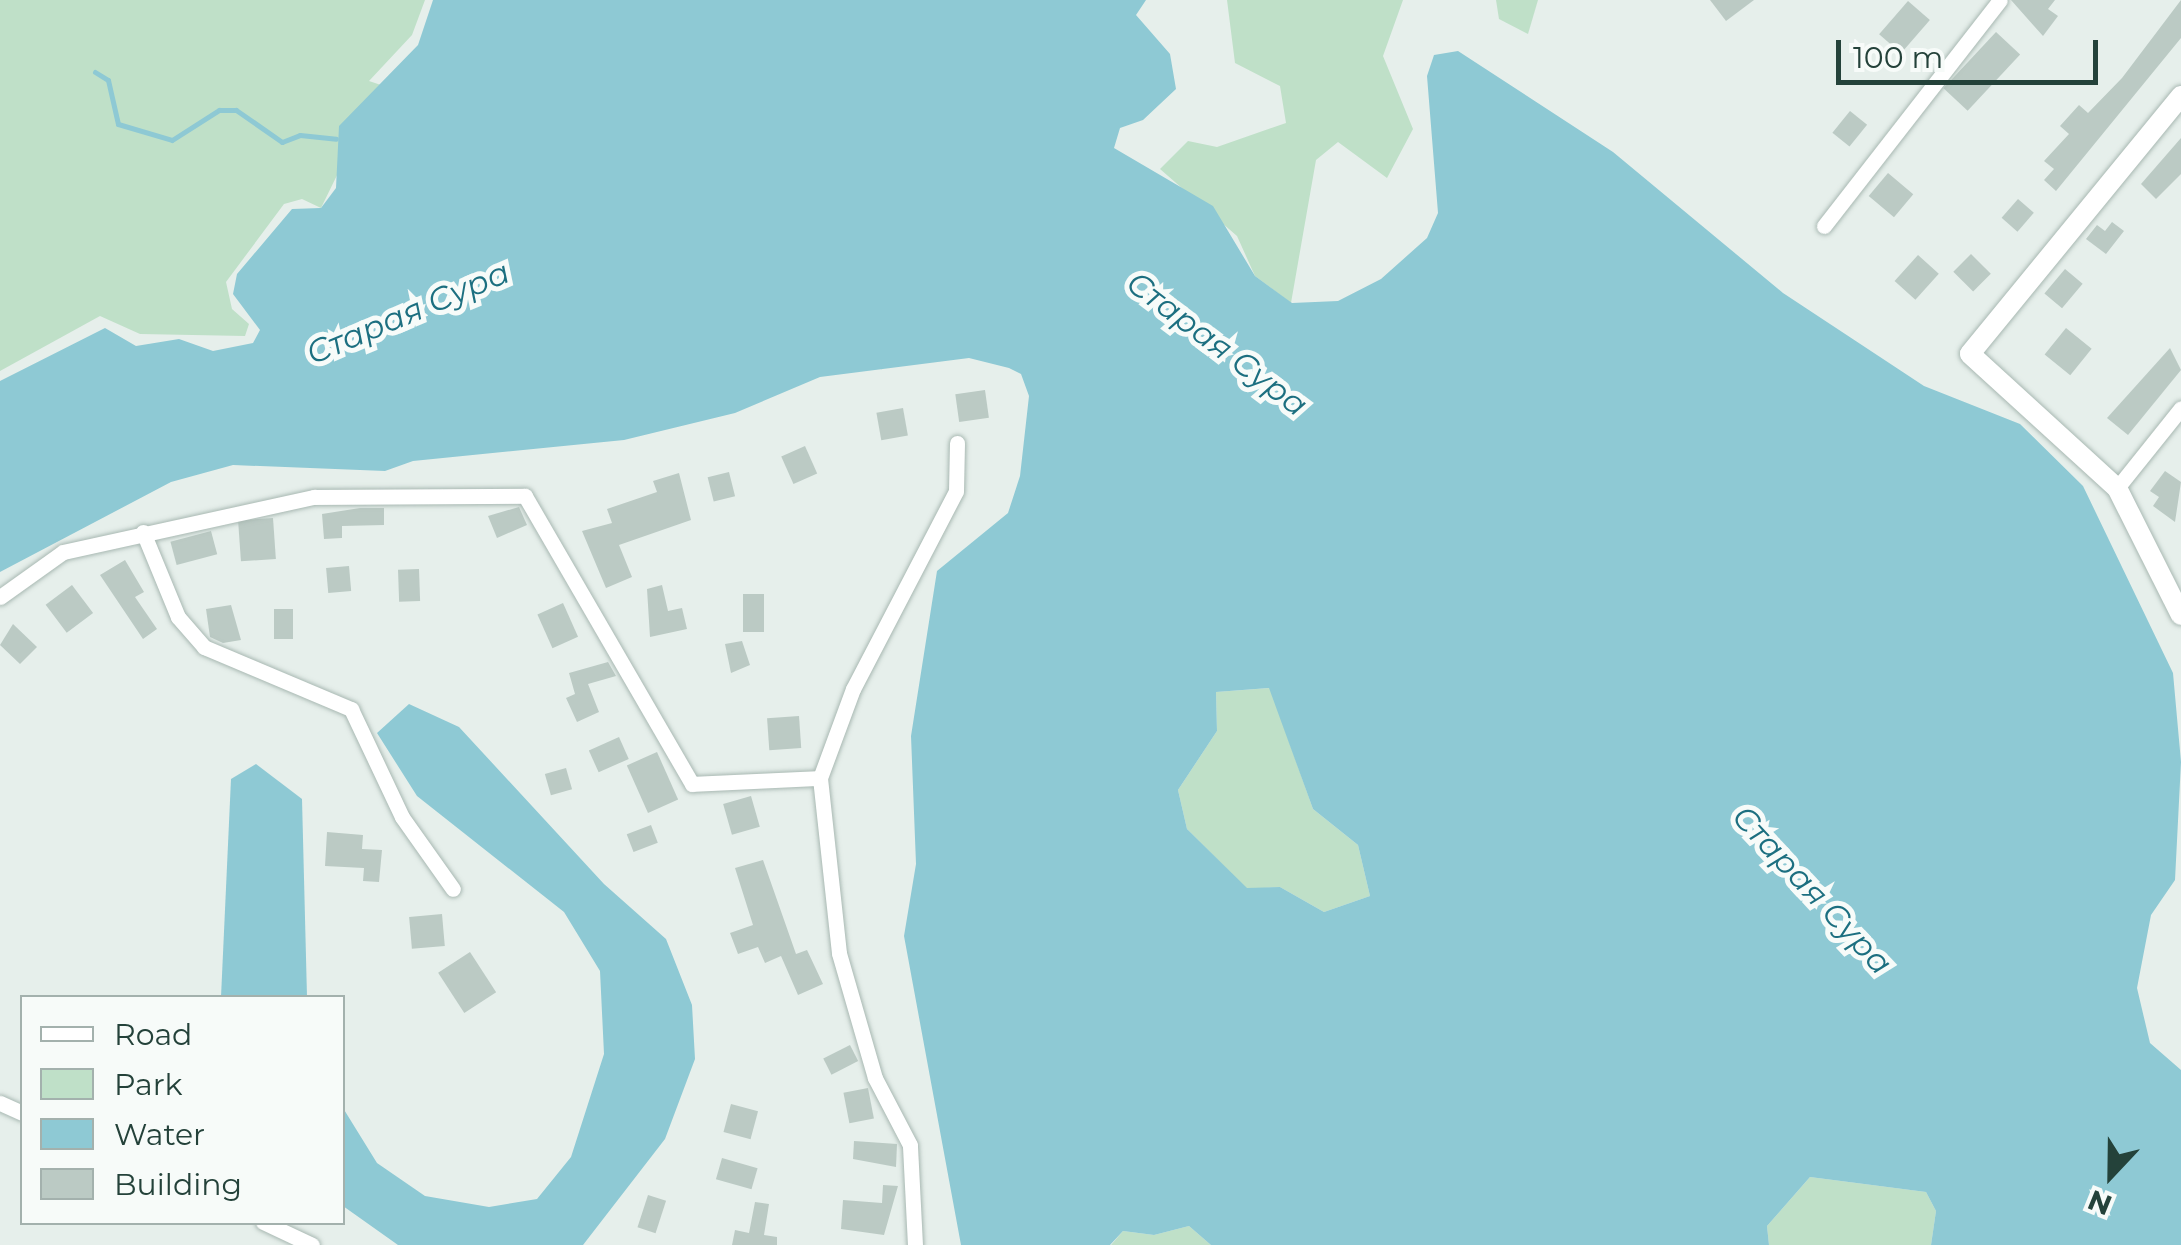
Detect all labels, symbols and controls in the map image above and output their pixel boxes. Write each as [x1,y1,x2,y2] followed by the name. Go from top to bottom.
[1841,20,2104,82] scale bar
[1853,39,1943,76] text: 100 m
[301,253,515,373] water label: Старая Сура
[1119,263,1315,425] water label: Старая Сура
[1724,798,1900,982] water label: Старая Сура
[20,995,345,1225] legend
[114,1016,192,1053] text: Road
[114,1066,183,1103] text: Park
[114,1116,205,1153] text: Water
[2061,1125,2161,1225] north arrow
[114,1166,242,1203] text: Building
[2083,1183,2117,1223] text: N

